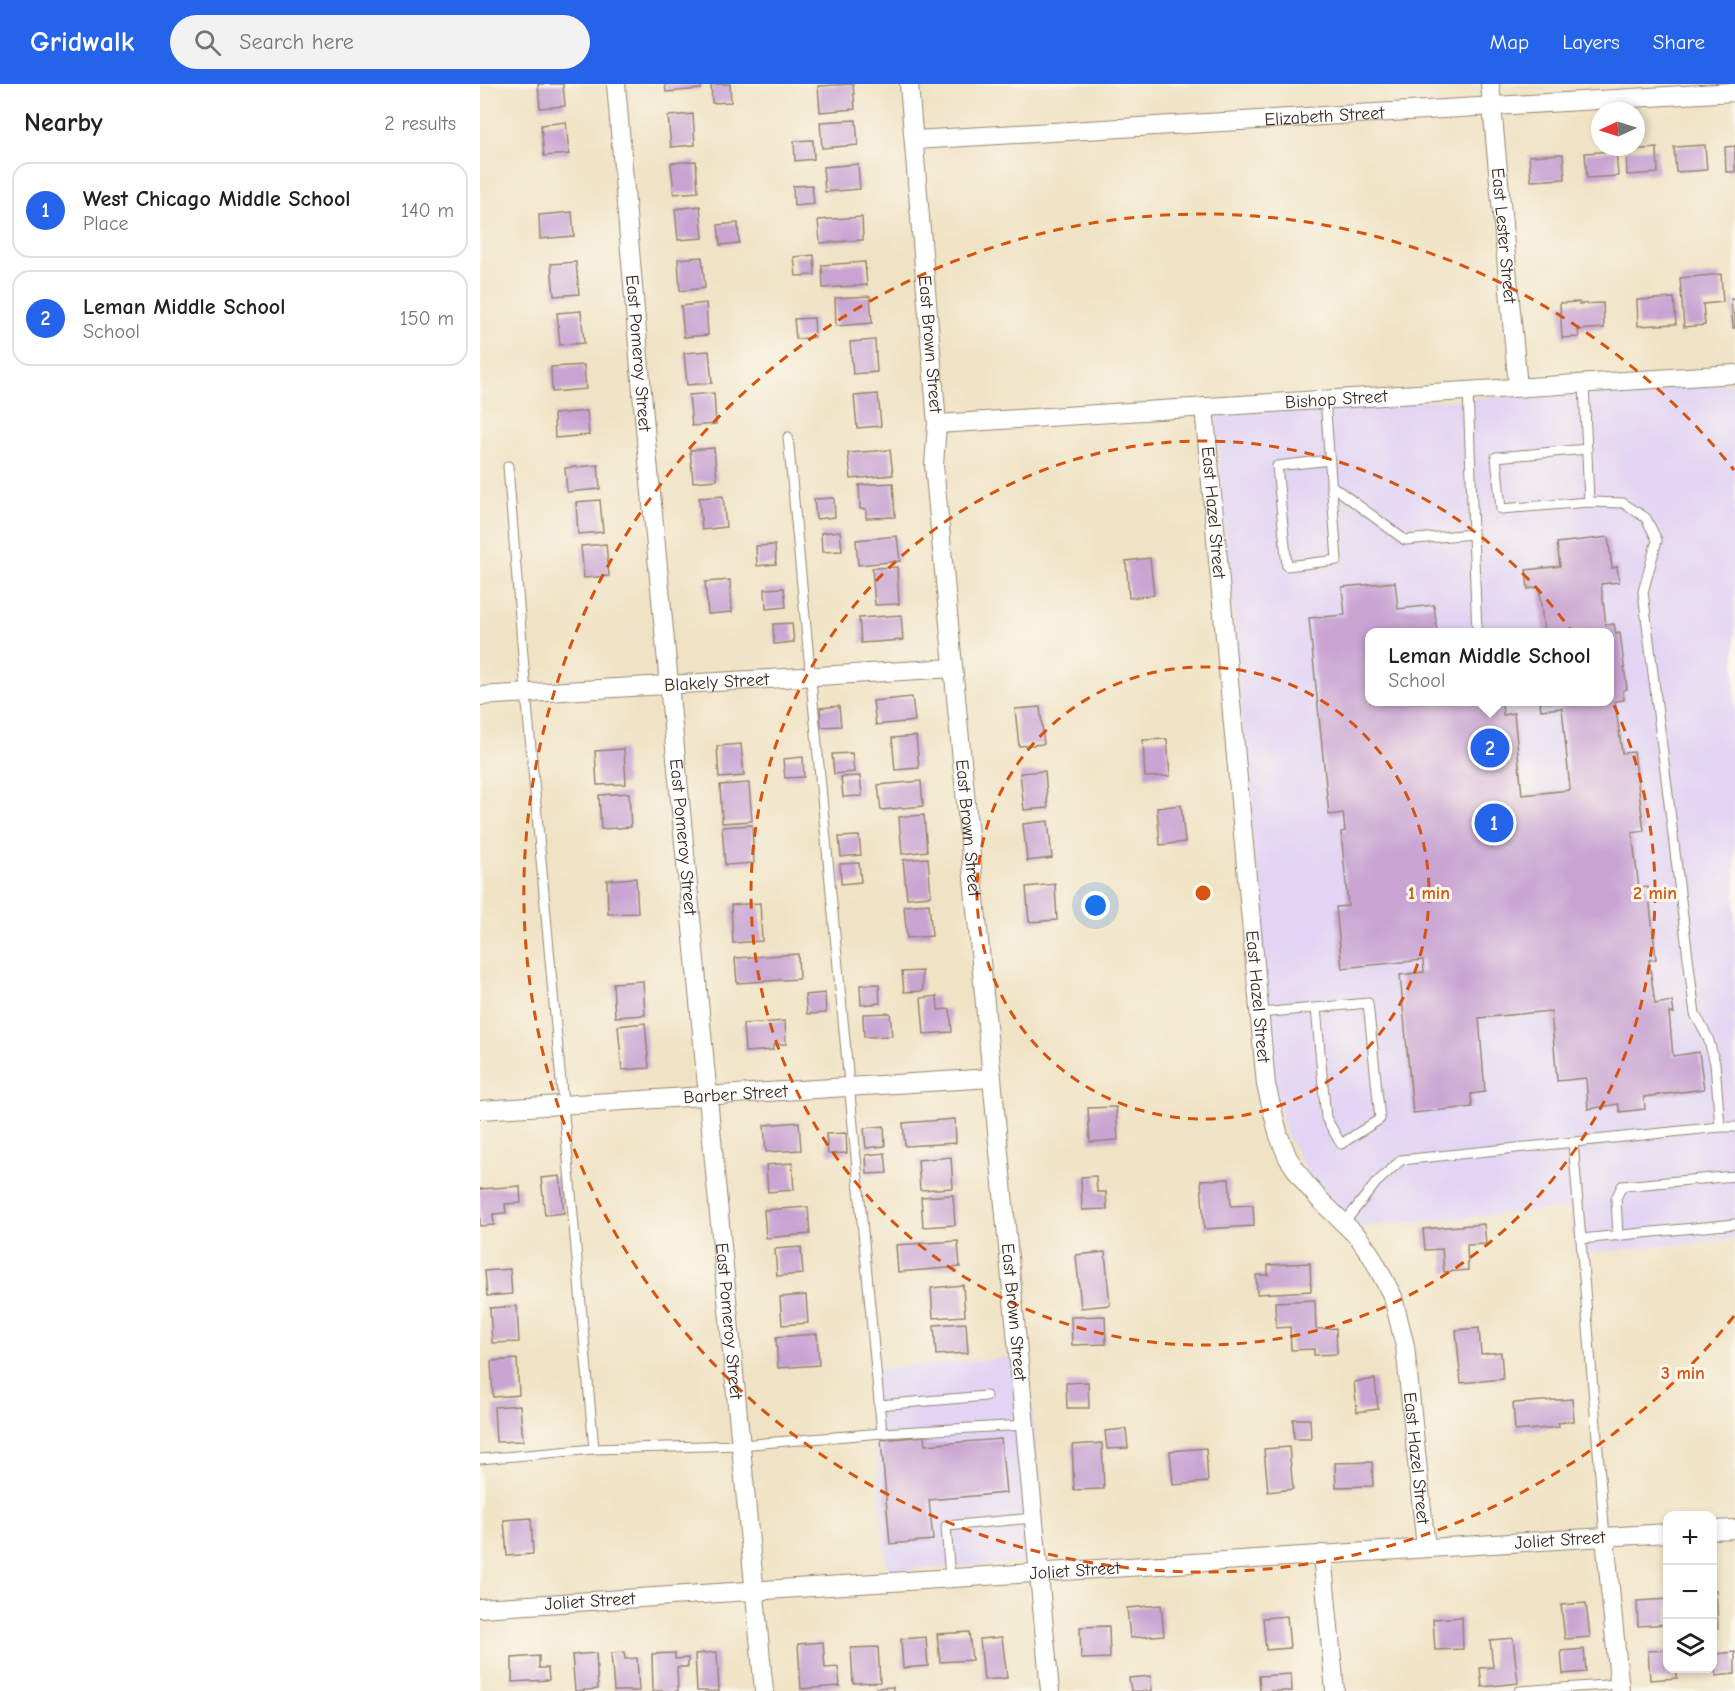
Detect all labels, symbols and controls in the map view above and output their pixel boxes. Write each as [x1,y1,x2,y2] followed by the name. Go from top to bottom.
[170,15,590,69] search box
[30,26,134,58] text: Gridwalk
[191,26,224,59] icon: search
[239,29,354,55] text: Search here
[1490,30,1529,54] text: Map
[1562,30,1620,54] text: Layers
[1653,30,1705,54] text: Share
[1264,102,1386,130] street label: Elizabeth Street
[1591,102,1645,156] north arrow
[24,108,103,138] text: Nearby
[384,112,456,135] text: 2 results
[1487,167,1521,305] street label: East Lester Street
[83,186,351,212] text: West Chicago Middle School
[42,199,49,222] text: 1
[401,199,454,222] text: 140 m
[83,212,129,235] text: Place
[622,274,656,433] street label: East Pomeroy Street
[914,274,947,415] street label: East Brown Street
[83,294,285,320] text: Leman Middle School
[41,307,50,330] text: 2
[400,307,454,330] text: 150 m
[83,320,140,343] text: School
[1284,385,1389,413] street label: Bishop Street
[1197,446,1230,580] street label: East Hazel Street
[1365,628,1614,706] popup
[1388,643,1591,669] text: Leman Middle School
[664,668,770,696] street label: Blakely Street
[1388,669,1445,692] text: School
[1470,726,1510,770] pin: 2
[666,758,701,917] street label: East Pomeroy Street
[951,758,985,899] street label: East Brown Street
[1474,800,1514,846] pin: 1
[1193,883,1213,903] centre of rings
[1408,883,1450,904] text: 1 min
[1633,883,1677,904] text: 2 min
[1081,891,1110,920] your location
[1241,930,1274,1064] street label: East Hazel Street
[683,1080,789,1108] street label: Barber Street
[711,1242,747,1401] street label: East Pomeroy Street
[997,1242,1031,1383] street label: East Brown Street
[1661,1363,1705,1384] text: 3 min
[1399,1391,1434,1526] street label: East Hazel Street
[1663,1511,1717,1673] map controls
[1663,1511,1717,1565] button: +
[1514,1526,1607,1553] street label: Joliet Street
[1029,1557,1122,1584] street label: Joliet Street
[1663,1565,1717,1619] button: −
[544,1588,637,1614] street label: Joliet Street
[1663,1619,1717,1673] button: layers

